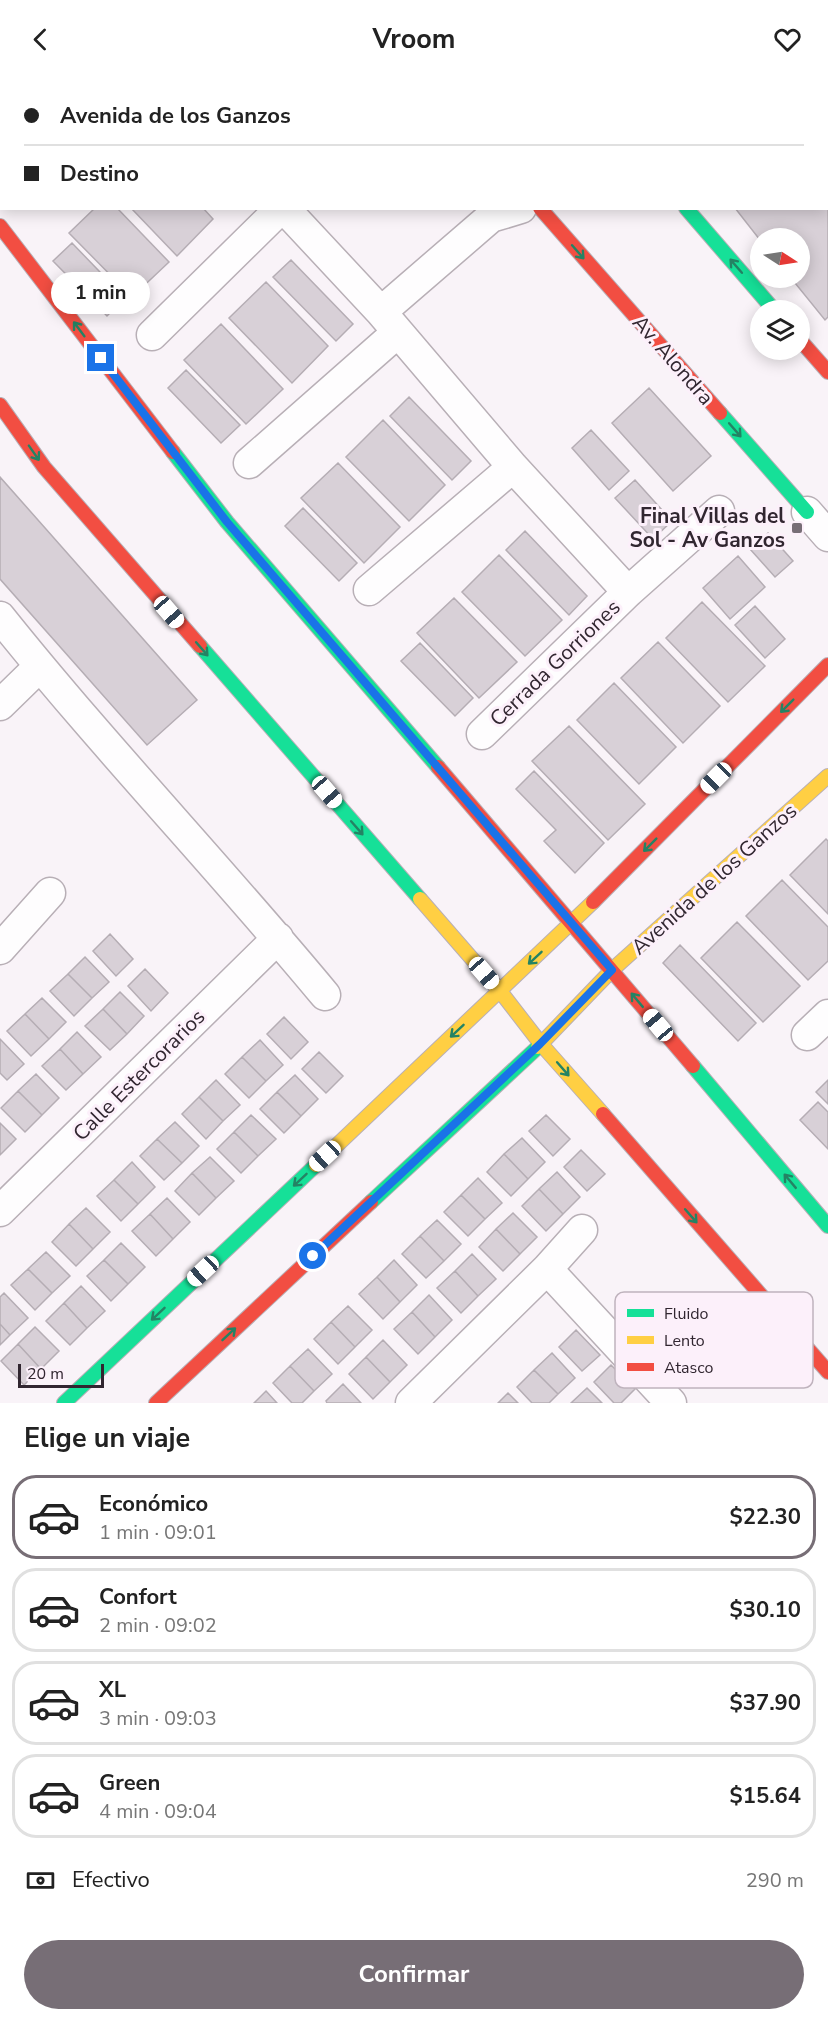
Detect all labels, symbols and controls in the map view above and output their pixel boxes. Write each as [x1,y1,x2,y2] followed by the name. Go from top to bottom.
[373,21,455,58] text: Vroom
[24,23,57,56] icon: back
[771,23,804,56] icon: heart
[60,101,291,131] text: Avenida de los Ganzos
[60,159,139,189] text: Destino
[750,228,810,288] north arrow
[750,228,810,360] map controls
[571,245,585,260] one-way arrow
[729,259,743,274] one-way arrow
[51,271,150,313] callout: 1 min
[75,279,126,306] text: 1 min
[750,300,810,360] button: layers
[626,309,720,411] street label: Av. Alondra
[73,321,86,337] one-way arrow
[87,344,114,371] route end
[728,422,742,437] one-way arrow
[28,445,40,461] one-way arrow
[629,502,785,554] place label: Final Villas del Sol - Av Ganzos
[790,521,804,535] marker: Final Villas del Sol - Av Ganzos
[150,593,188,631] car
[484,593,626,733] street label: Cerrada Gorriones
[195,641,209,656] one-way arrow
[779,699,794,714] one-way arrow
[697,759,735,797] car
[308,773,346,811] car
[625,797,803,961] street label: Avenida de los Ganzos
[350,820,364,835] one-way arrow
[642,838,657,852] one-way arrow
[528,951,543,965] one-way arrow
[465,954,503,992] car
[631,992,644,1008] one-way arrow
[67,1003,211,1147] street label: Calle Estercorarios
[640,1005,676,1045] car
[450,1024,465,1038] one-way arrow
[556,1061,570,1076] one-way arrow
[306,1137,344,1175] car
[293,1173,308,1187] one-way arrow
[784,1173,797,1189] one-way arrow
[684,1208,698,1223] one-way arrow
[299,1242,326,1269] route start
[184,1252,222,1290] car
[615,1292,813,1388] legend
[664,1303,709,1325] text: Fluido
[151,1306,166,1321] one-way arrow
[221,1328,236,1342] one-way arrow
[664,1330,705,1352] text: Lento
[664,1357,713,1379] text: Atasco
[18,1361,104,1388] scale bar
[27,1363,64,1385] text: 20 m
[24,1420,190,1457] text: Elige un viaje
[99,1489,208,1519] text: Económico
[27,1490,81,1544] icon: car
[730,1502,801,1532] text: $22.30
[99,1519,217,1546] text: 1 min · 09:01
[99,1582,177,1612] text: Confort
[27,1583,81,1637] icon: car
[730,1595,801,1625] text: $30.10
[99,1612,217,1639] text: 2 min · 09:02
[99,1675,126,1705] text: XL
[27,1676,81,1730] icon: car
[730,1688,801,1718] text: $37.90
[99,1705,217,1732] text: 3 min · 09:03
[99,1768,160,1798] text: Green
[27,1769,81,1823] icon: car
[730,1781,801,1811] text: $15.64
[99,1798,217,1825] text: 4 min · 09:04
[24,1864,57,1897] icon: cash
[72,1865,150,1895] text: Efectivo
[746,1867,804,1894] text: 290 m
[24,1940,804,2009] button: Confirmar

